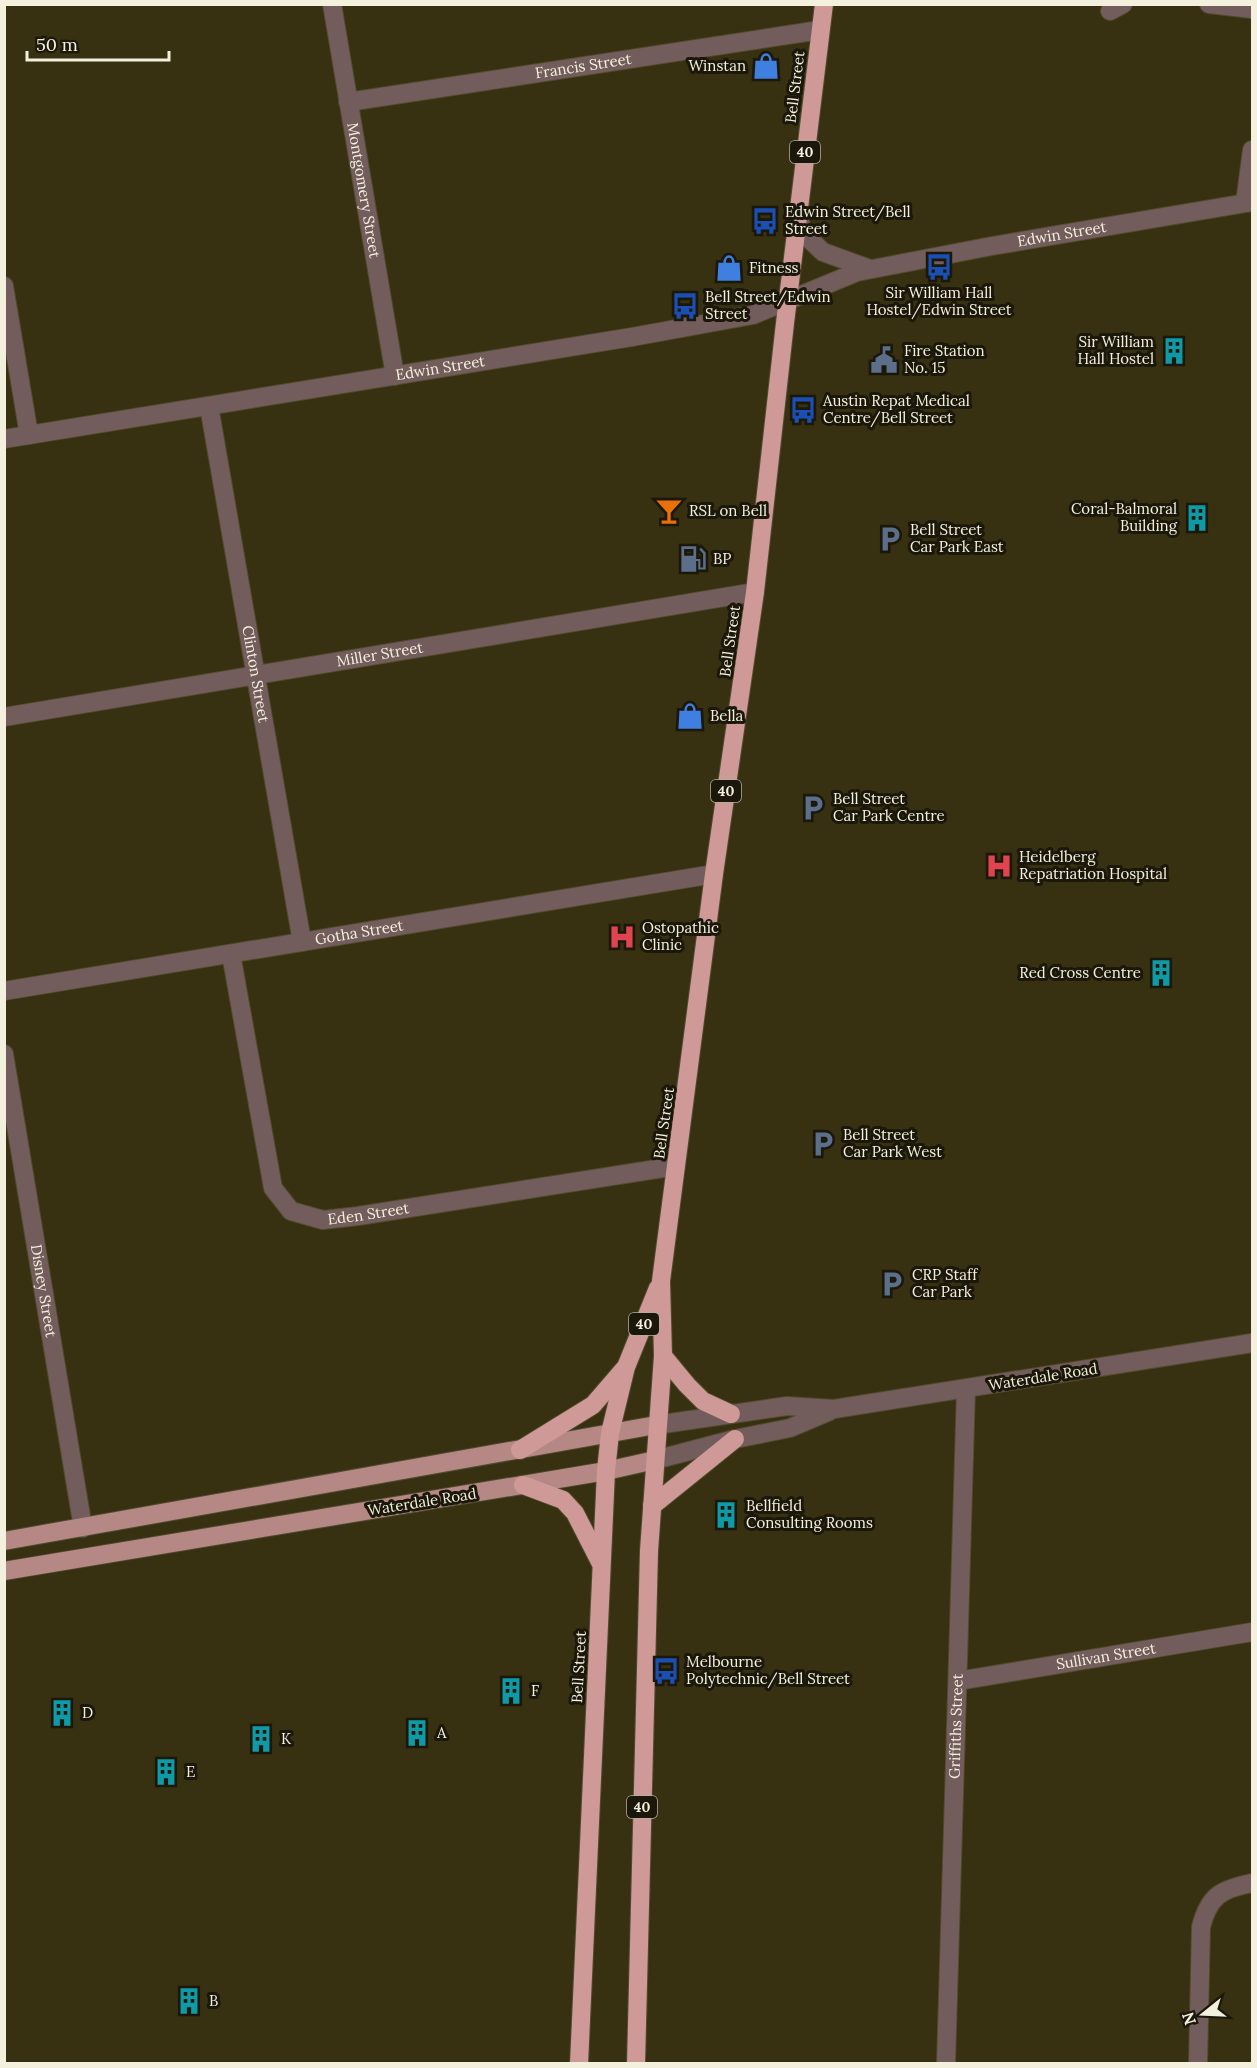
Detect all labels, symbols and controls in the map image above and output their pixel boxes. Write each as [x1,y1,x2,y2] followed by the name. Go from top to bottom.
[27,24,170,62] scale bar
[36,33,78,56] text: 50 m
[534,49,633,82] street label: Francis Street
[781,50,808,124] street label: Bell Street
[751,51,781,81] shop icon: Winstan
[688,56,746,75] place label: Winstan
[343,121,385,260] street label: Montgomery Street
[790,141,820,163] road number: 40
[785,202,911,238] place label: Edwin Street/Bell Street
[750,206,780,236] bus stop icon: Edwin Street/Bell Street
[1016,217,1108,251] street label: Edwin Street
[924,252,954,282] bus stop icon: Sir William Hall Hostel/Edwin Street
[714,253,744,283] shop icon: Fitness
[749,258,799,277] place label: Fitness
[866,283,1012,320] place label: Sir William Hall Hostel/Edwin Street
[705,287,831,323] place label: Bell Street/Edwin Street
[670,291,700,321] bus stop icon: Bell Street/Edwin Street
[1077,332,1154,368] place label: Sir William Hall Hostel
[1159,336,1189,366] building icon: Sir William Hall Hostel
[904,341,985,377] place label: Fire Station No. 15
[869,345,899,375] public building icon: Fire Station No. 15
[394,351,486,384] street label: Edwin Street
[822,391,970,428] place label: Austin Repat Medical Centre/Bell Street
[788,395,818,425] bus stop icon: Austin Repat Medical Centre/Bell Street
[654,496,684,526] bar icon: RSL on Bell
[1071,499,1178,535] place label: Coral-Balmoral Building
[689,501,767,520] place label: RSL on Bell
[1182,503,1212,533] building icon: Coral-Balmoral Building
[910,520,1004,556] place label: Bell Street Car Park East
[875,524,905,554] parking icon: Bell Street Car Park East
[678,544,708,574] fuel station icon: BP
[713,549,731,568] place label: BP
[715,604,744,678] street label: Bell Street
[238,624,274,724] street label: Clinton Street
[335,637,425,670] street label: Miller Street
[675,701,705,731] shop icon: Bella
[710,706,744,725] place label: Bella
[711,780,741,802] road number: 40
[833,789,945,825] place label: Bell Street Car Park Centre
[798,793,828,823] parking icon: Bell Street Car Park Centre
[1019,847,1167,883] place label: Heidelberg Repatriation Hospital
[984,851,1014,881] hospital icon: Heidelberg Repatriation Hospital
[314,915,405,949] street label: Gotha Street
[642,918,719,954] place label: Ostopathic Clinic
[607,922,637,952] hospital icon: Ostopathic Clinic
[1146,958,1176,988] building icon: Red Cross Centre
[1019,963,1141,982] place label: Red Cross Centre
[649,1086,678,1160] street label: Bell Street
[843,1125,942,1161] place label: Bell Street Car Park West
[808,1129,838,1159] parking icon: Bell Street Car Park West
[327,1198,411,1228] street label: Eden Street
[27,1243,61,1339] street label: Disney Street
[912,1265,978,1301] place label: CRP Staff Car Park
[877,1269,907,1299] parking icon: CRP Staff Car Park
[629,1313,659,1335] road number: 40
[987,1359,1099,1394] street label: Waterdale Road
[366,1484,478,1519] street label: Waterdale Road
[746,1496,873,1532] place label: Bellfield Consulting Rooms
[711,1500,741,1530] building icon: Bellfield Consulting Rooms
[567,1630,590,1703] street label: Bell Street
[1055,1638,1157,1673] street label: Sullivan Street
[686,1652,850,1689] place label: Melbourne Polytechnic/Bell Street
[651,1656,681,1686] bus stop icon: Melbourne Polytechnic/Bell Street
[944,1673,967,1779] street label: Griffiths Street
[496,1676,526,1706] building icon: F
[531,1681,539,1700] place label: F
[47,1698,77,1728] building icon: D
[82,1703,93,1722] place label: D
[402,1718,432,1748] building icon: A
[436,1723,447,1742] place label: A
[246,1724,276,1754] building icon: K
[281,1729,292,1748] place label: K
[151,1757,181,1787] building icon: E
[186,1762,195,1781] place label: E
[627,1796,657,1818] road number: 40
[1173,1984,1233,2044] north arrow
[174,1986,204,2016] building icon: B
[209,1991,218,2010] place label: B
[1177,2010,1200,2028] text: N

